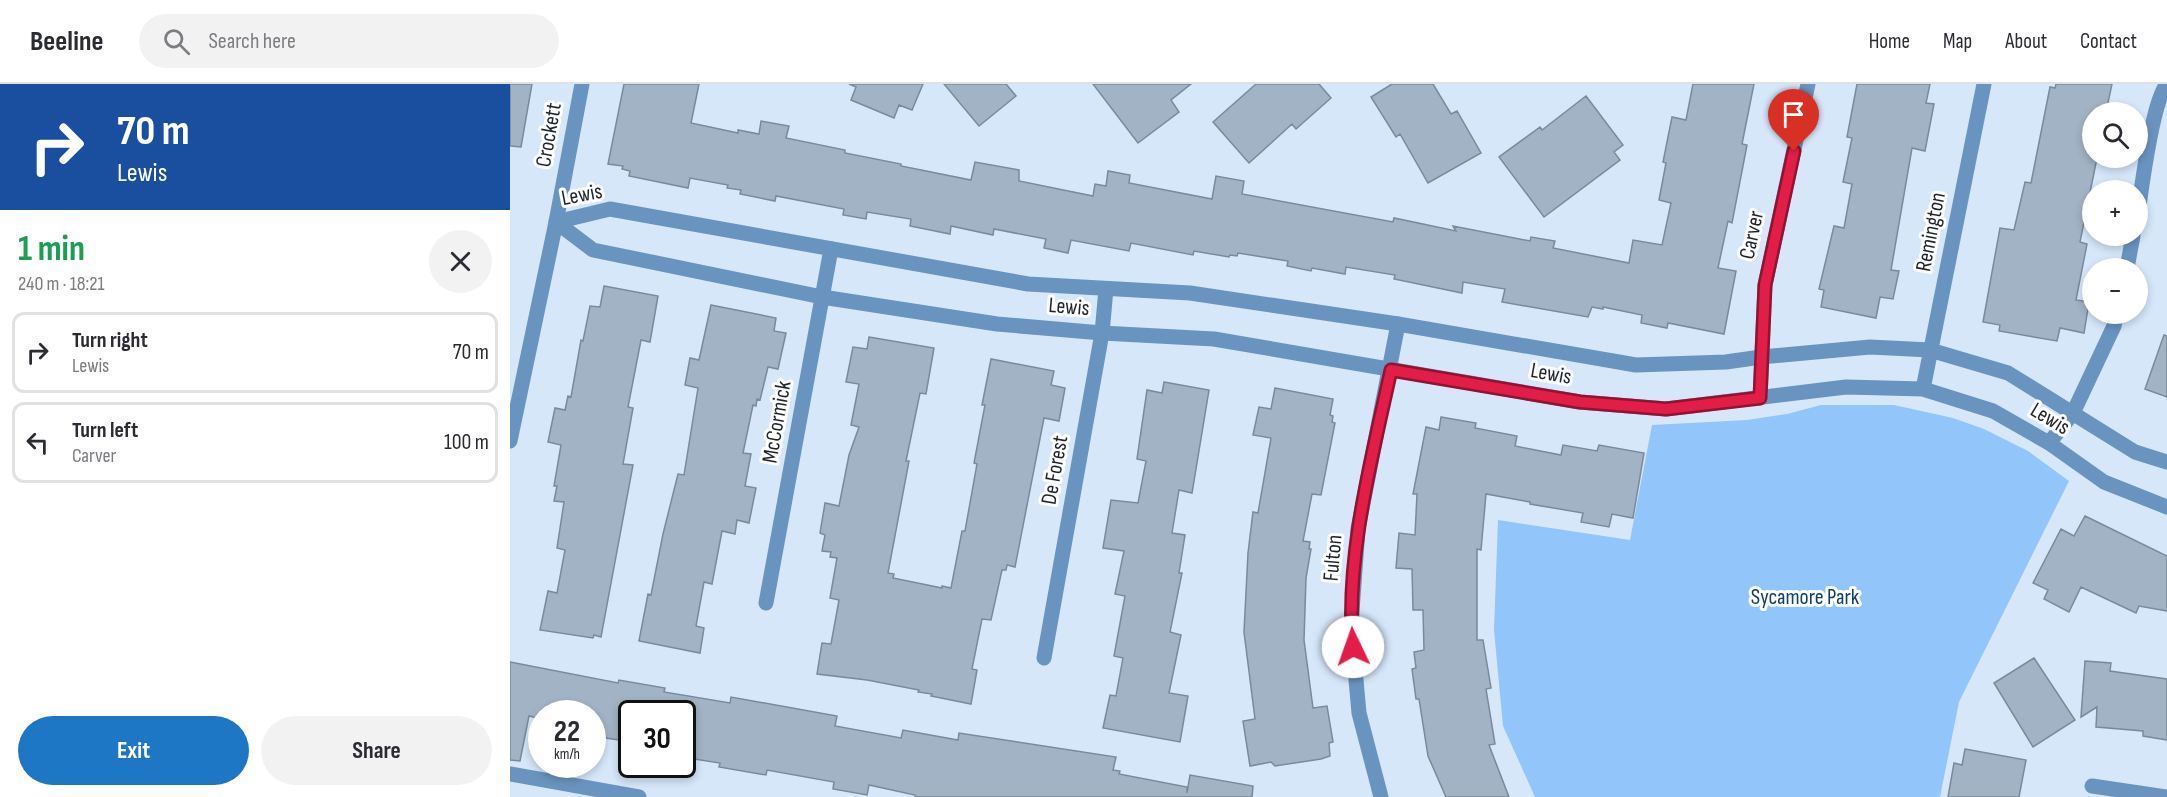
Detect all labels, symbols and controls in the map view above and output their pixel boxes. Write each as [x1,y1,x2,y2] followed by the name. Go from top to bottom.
[139,14,559,68] search box
[30,25,103,58] text: Beeline
[160,25,193,58] icon: search
[208,28,296,55] text: Search here
[1869,29,1910,54] text: Home
[1943,29,1972,54] text: Map
[2005,29,2047,54] text: About
[2080,29,2137,54] text: Contact
[1768,89,1819,151] pin
[1777,98,1810,131] icon: arrive
[530,101,568,169] street label: Crockett
[2082,102,2148,324] map controls
[2082,102,2148,168] button: search
[117,106,190,157] text: 70 m
[18,108,96,186] icon: right
[117,157,167,189] text: Lewis
[559,178,605,212] street label: Lewis
[2082,180,2148,246] button: +
[1910,190,1952,274] street label: Remington
[1734,208,1770,262] street label: Carver
[18,228,85,271] text: 1 min
[429,230,492,293] button: close
[2082,258,2148,324] button: −
[18,272,105,296] text: 240 m · 18:21
[1047,292,1091,322] street label: Lewis
[72,327,148,354] text: Turn right
[21,336,54,369] icon: right
[453,339,489,366] text: 70 m
[72,354,109,378] text: Lewis
[1528,357,1574,391] street label: Lewis
[756,378,798,465] street label: McCormick
[2025,397,2075,441] street label: Lewis
[72,417,138,444] text: Turn left
[21,426,54,459] icon: left
[444,429,489,456] text: 100 m
[1036,433,1074,507] street label: De Forest
[72,444,116,468] text: Carver
[1318,534,1348,582] street label: Fulton
[1751,584,1860,611] park label: Sycamore Park
[1321,615,1385,679] position arrow
[618,700,696,778] speed limit sign: 30
[554,714,580,750] text: 22
[18,716,249,785] button: Exit
[261,716,492,785] button: Share
[554,745,580,764] text: km/h

